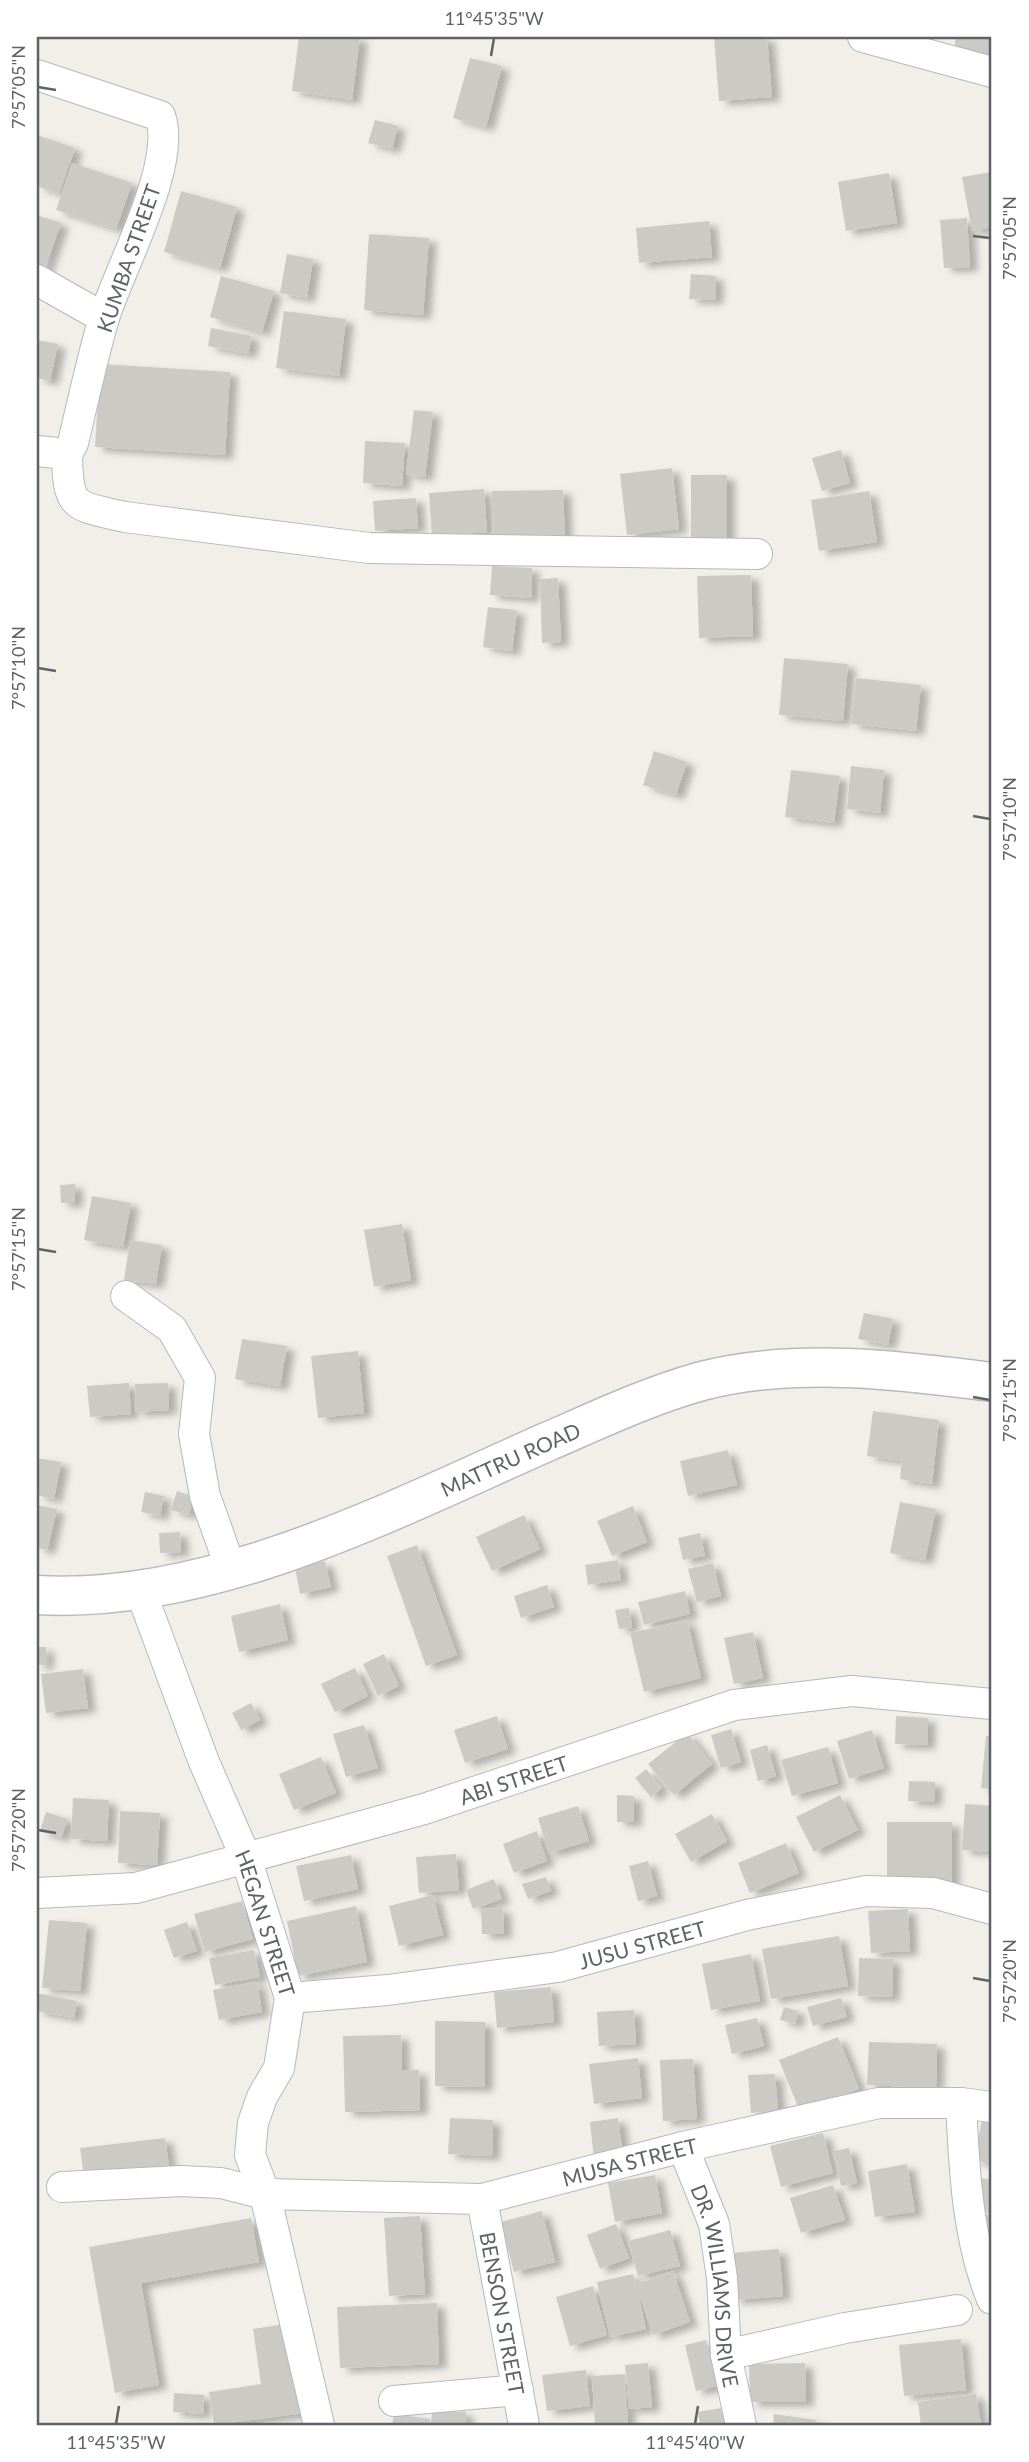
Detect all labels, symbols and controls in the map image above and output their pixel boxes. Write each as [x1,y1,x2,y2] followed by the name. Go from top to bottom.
[444,7,544,29] text: 11°45'35"W
[7,45,29,129] text: 7°57'05"N
[91,180,165,335] street label: KUMBA STREET
[998,196,1020,280] text: 7°57'05"N
[7,626,29,710] text: 7°57'10"N
[998,777,1020,861] text: 7°57'10"N
[7,1207,29,1291] text: 7°57'15"N
[998,1358,1020,1442] text: 7°57'15"N
[436,1417,584,1501] street label: MATTRU ROAD
[456,1749,571,1809] street label: ABI STREET
[7,1788,29,1872] text: 7°57'20"N
[231,1845,301,2000] street label: HEGAN STREET
[576,1914,709,1973] street label: JUSU STREET
[998,1939,1020,2023] text: 7°57'20"N
[559,2132,700,2190] street label: MUSA STREET
[687,2180,745,2389] street label: DR. WILLIAMS DRIVE
[476,2230,531,2397] street label: BENSON STREET
[66,2431,166,2453] text: 11°45'35"W
[645,2431,745,2453] text: 11°45'40"W

